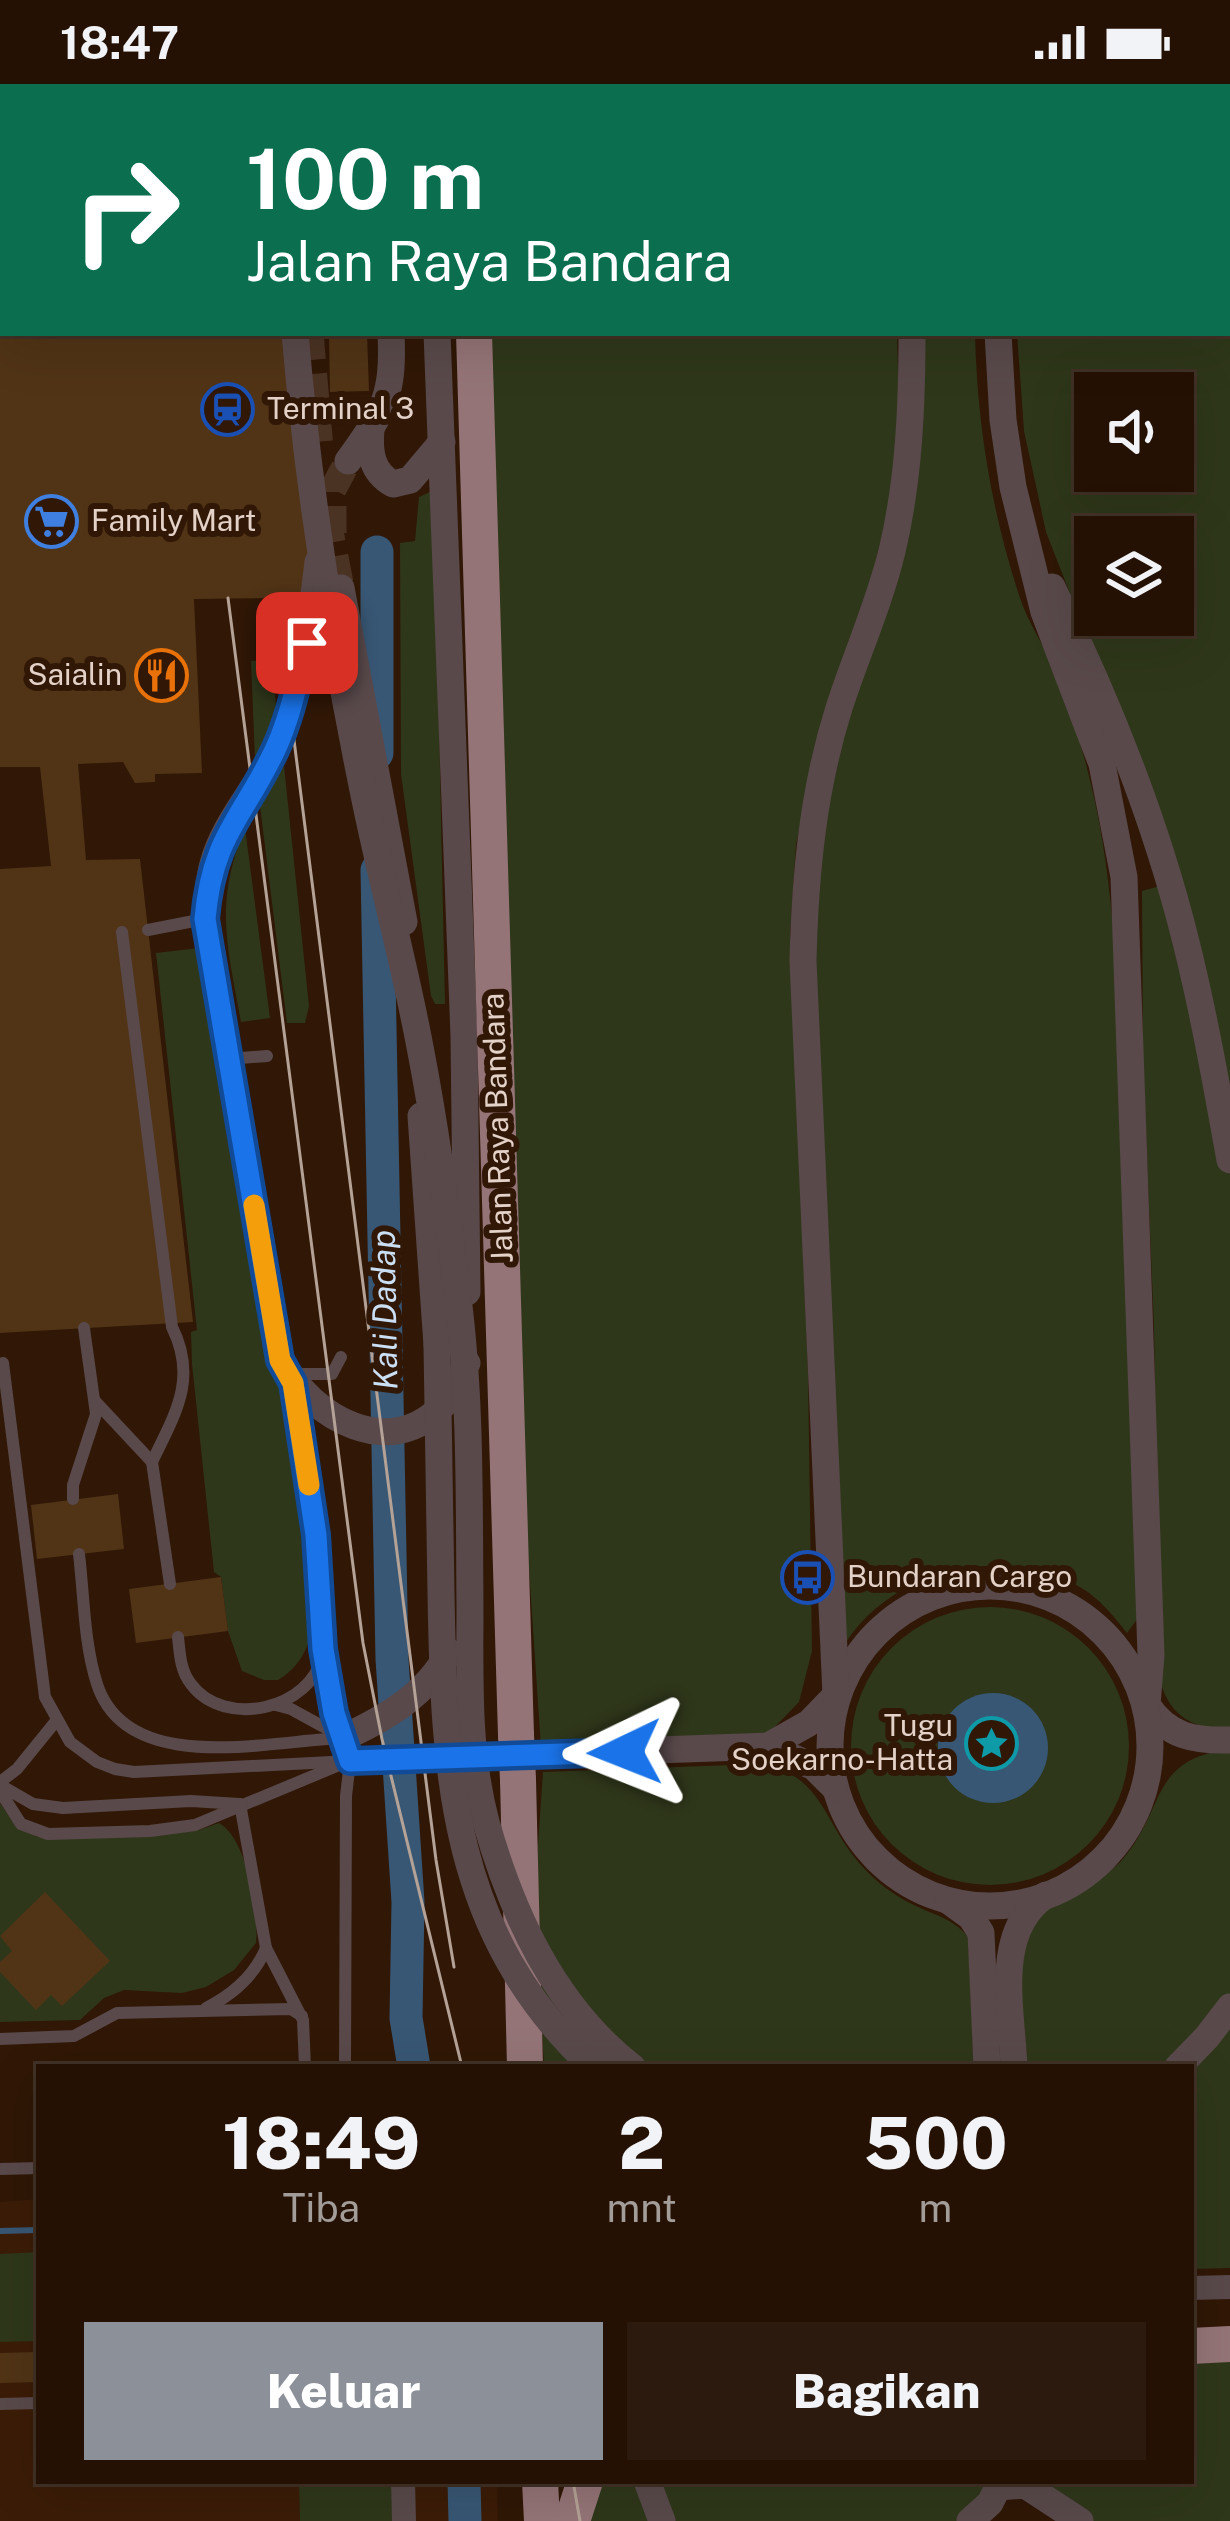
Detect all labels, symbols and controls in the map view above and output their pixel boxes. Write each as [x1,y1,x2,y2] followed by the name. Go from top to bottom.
[60,16,179,69] text: 18:47
[246,129,484,228] text: 100 m
[48,132,204,288] icon: right
[246,230,733,293] text: Jalan Raya Bandara
[1074,372,1194,636] map controls
[1074,372,1194,492] button: sound
[200,381,256,437] station icon: Terminal 3
[267,390,414,426] place label: Terminal 3
[24,493,80,549] supermarket icon: Family Mart
[91,502,256,538] place label: Family Mart
[1074,516,1194,636] button: layers
[256,592,358,694] pin
[274,610,340,676] icon: arrive
[133,647,189,703] restaurant icon: Saialin
[28,656,122,692] place label: Saialin
[474,992,520,1264] street label: Jalan Raya Bandara
[364,1230,404,1390] water label: Kali Dadap
[780,1549,836,1605] bus stop icon: Bundaran Cargo
[847,1558,1072,1594] place label: Bundaran Cargo
[562,1689,688,1815] position arrow
[731,1707,953,1777] place label: Tugu Soekarno-Hatta
[964,1715,1020,1771] place icon: Tugu Soekarno-Hatta
[222,2101,420,2185] text: 18:49
[618,2101,665,2185] text: 2
[863,2101,1008,2185] text: 500
[282,2185,360,2231] text: Tiba
[606,2185,677,2231] text: mnt
[919,2185,952,2231] text: m
[84,2322,603,2460] button: Keluar
[627,2322,1146,2460] button: Bagikan

